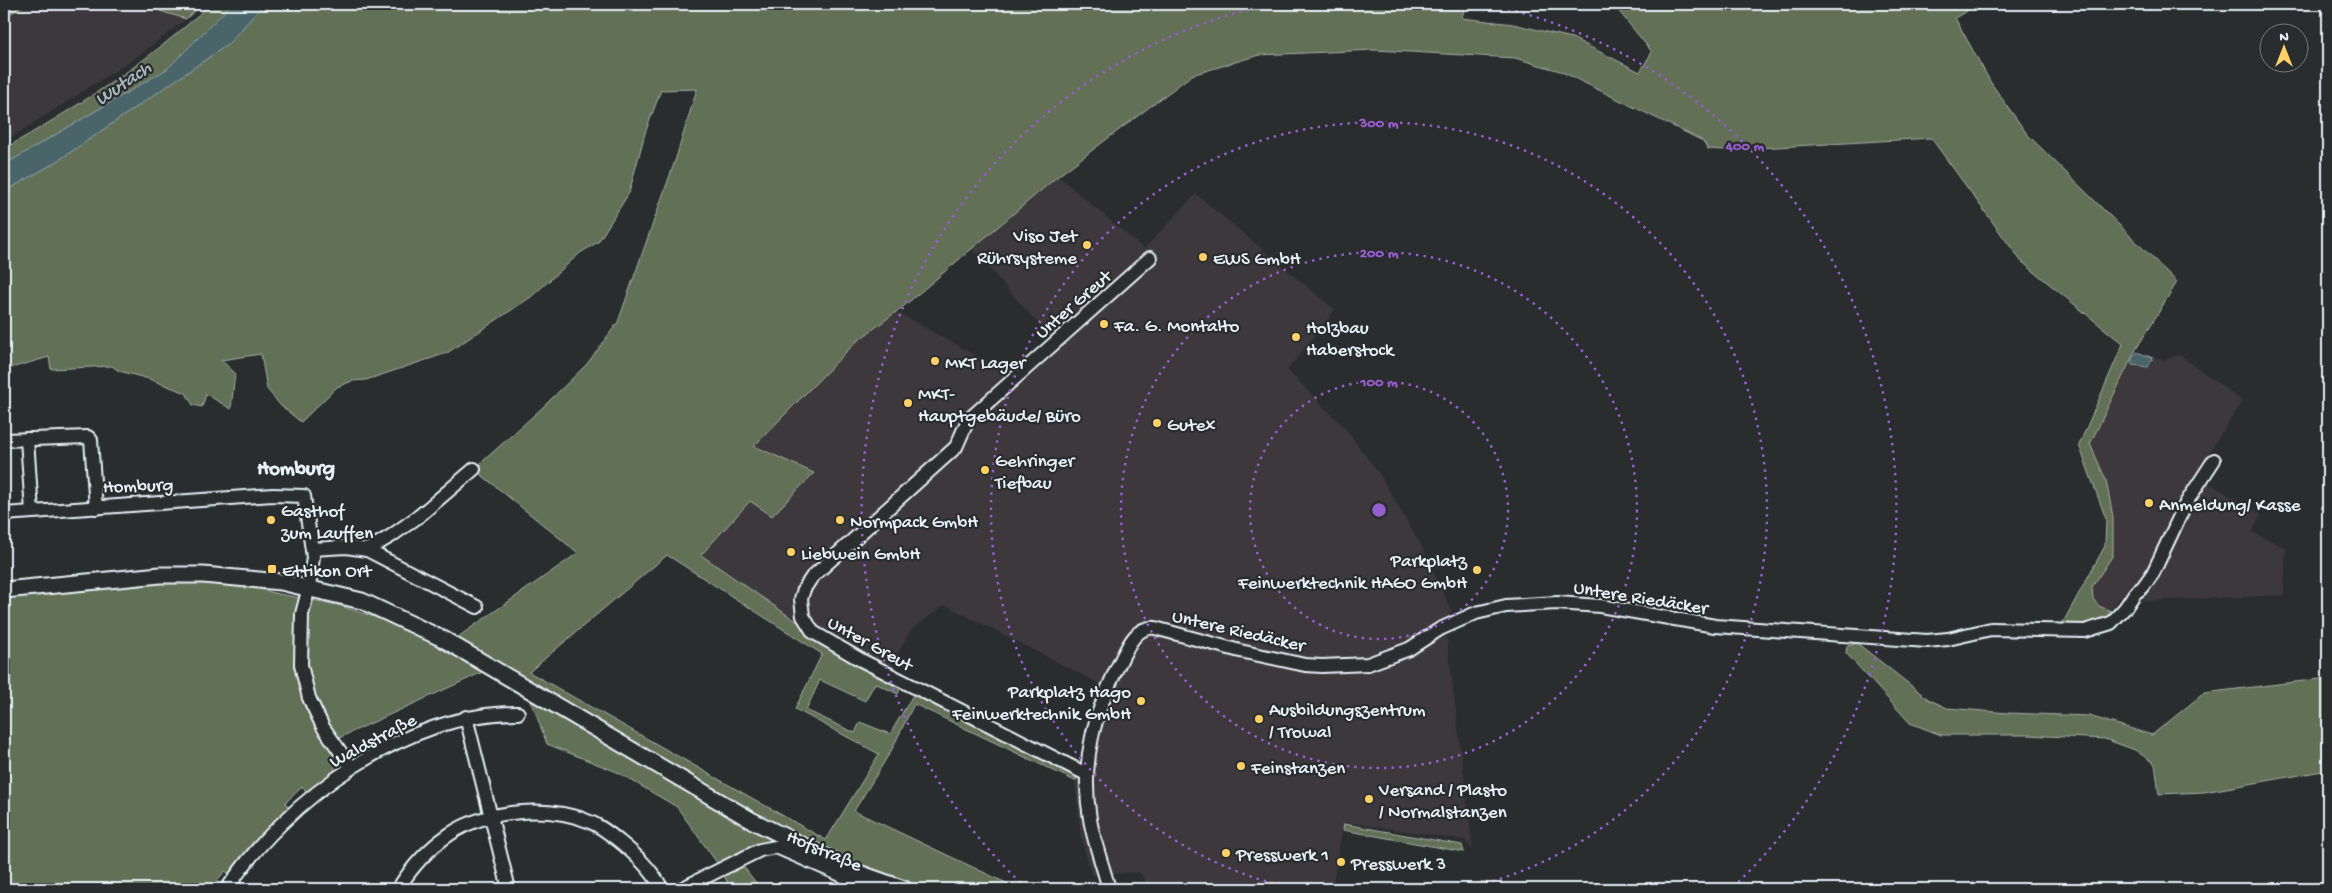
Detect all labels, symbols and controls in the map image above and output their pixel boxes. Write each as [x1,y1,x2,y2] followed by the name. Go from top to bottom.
[2260,22,2310,72] north arrow
[2279,29,2289,46] text: N
[91,58,157,112] water label: Wutach
[1358,115,1399,133] text: 300 m
[1725,138,1765,156] text: 400 m
[977,226,1079,271] place label: Viso Jet Rührsysteme
[1081,239,1093,251] marker: Viso Jet Rührsysteme
[1360,245,1399,263] text: 200 m
[1213,249,1301,272] place label: EWS GmbH
[1197,251,1209,263] marker: EWS GmbH
[1031,265,1119,345] street label: Unter Greut
[1113,316,1240,339] place label: Fa. G. Montalto
[1098,318,1110,330] marker: Fa. G. Montalto
[1306,318,1395,363] place label: Holzbau Haberstock
[1290,331,1302,343] marker: Holzbau Haberstock
[945,353,1028,376] place label: MKT Lager
[929,355,941,367] marker: MKT Lager
[1359,374,1398,392] text: 100 m
[918,384,1081,429] place label: MKT- Hauptgebäude/ Büro
[902,397,914,409] marker: MKT- Hauptgebäude/ Büro
[1167,415,1215,438] place label: Gutex
[1151,417,1163,429] marker: Gutex
[994,451,1076,496] place label: Gehringer Tiefbau
[257,458,335,483] district label: Homburg
[979,464,991,476] marker: Gehringer Tiefbau
[102,475,174,500] street label: Homburg
[2159,495,2301,518] place label: Anmeldung/ Kasse
[2143,497,2155,509] marker: Anmeldung/ Kasse
[281,501,373,546] place label: Gasthof zum Lauffen
[1370,501,1388,519] centre of rings
[850,512,978,535] place label: Normpack GmbH
[265,514,277,526] marker: Gasthof zum Lauffen
[834,514,846,526] marker: Normpack GmbH
[801,544,921,567] place label: Liebwein GmbH
[785,546,797,558] marker: Liebwein GmbH
[1237,551,1468,596] place label: Parkplatz Feinwerktechnik HAGO GmbH
[282,561,373,584] place label: Ettikon Ort
[266,563,278,575] marker: Ettikon Ort
[1471,564,1483,576] marker: Parkplatz Feinwerktechnik HAGO GmbH
[1572,577,1711,622] street label: Untere Riedäcker
[1170,606,1309,659] street label: Untere Riedäcker
[823,612,918,679] street label: Unter Greut
[951,682,1131,727] place label: Parkplatz Hago Feinwerktechnik GmbH
[1135,695,1147,707] marker: Parkplatz Hago Feinwerktechnik GmbH
[1269,700,1426,745] place label: Ausbildungszentrum / Trowal
[326,709,421,775] street label: Waldstraße
[1253,713,1265,725] marker: Ausbildungszentrum / Trowal
[1250,758,1345,781] place label: Feinstanzen
[1235,760,1247,772] marker: Feinstanzen
[1378,780,1507,825] place label: Versand / Plasto / Normalstanzen
[1363,793,1375,805] marker: Versand / Plasto / Normalstanzen
[782,826,865,878] street label: Hofstraße
[1235,845,1329,868] place label: Presswerk 1
[1220,847,1232,859] marker: Presswerk 1
[1350,854,1446,877] place label: Presswerk 3
[1335,856,1347,868] marker: Presswerk 3

